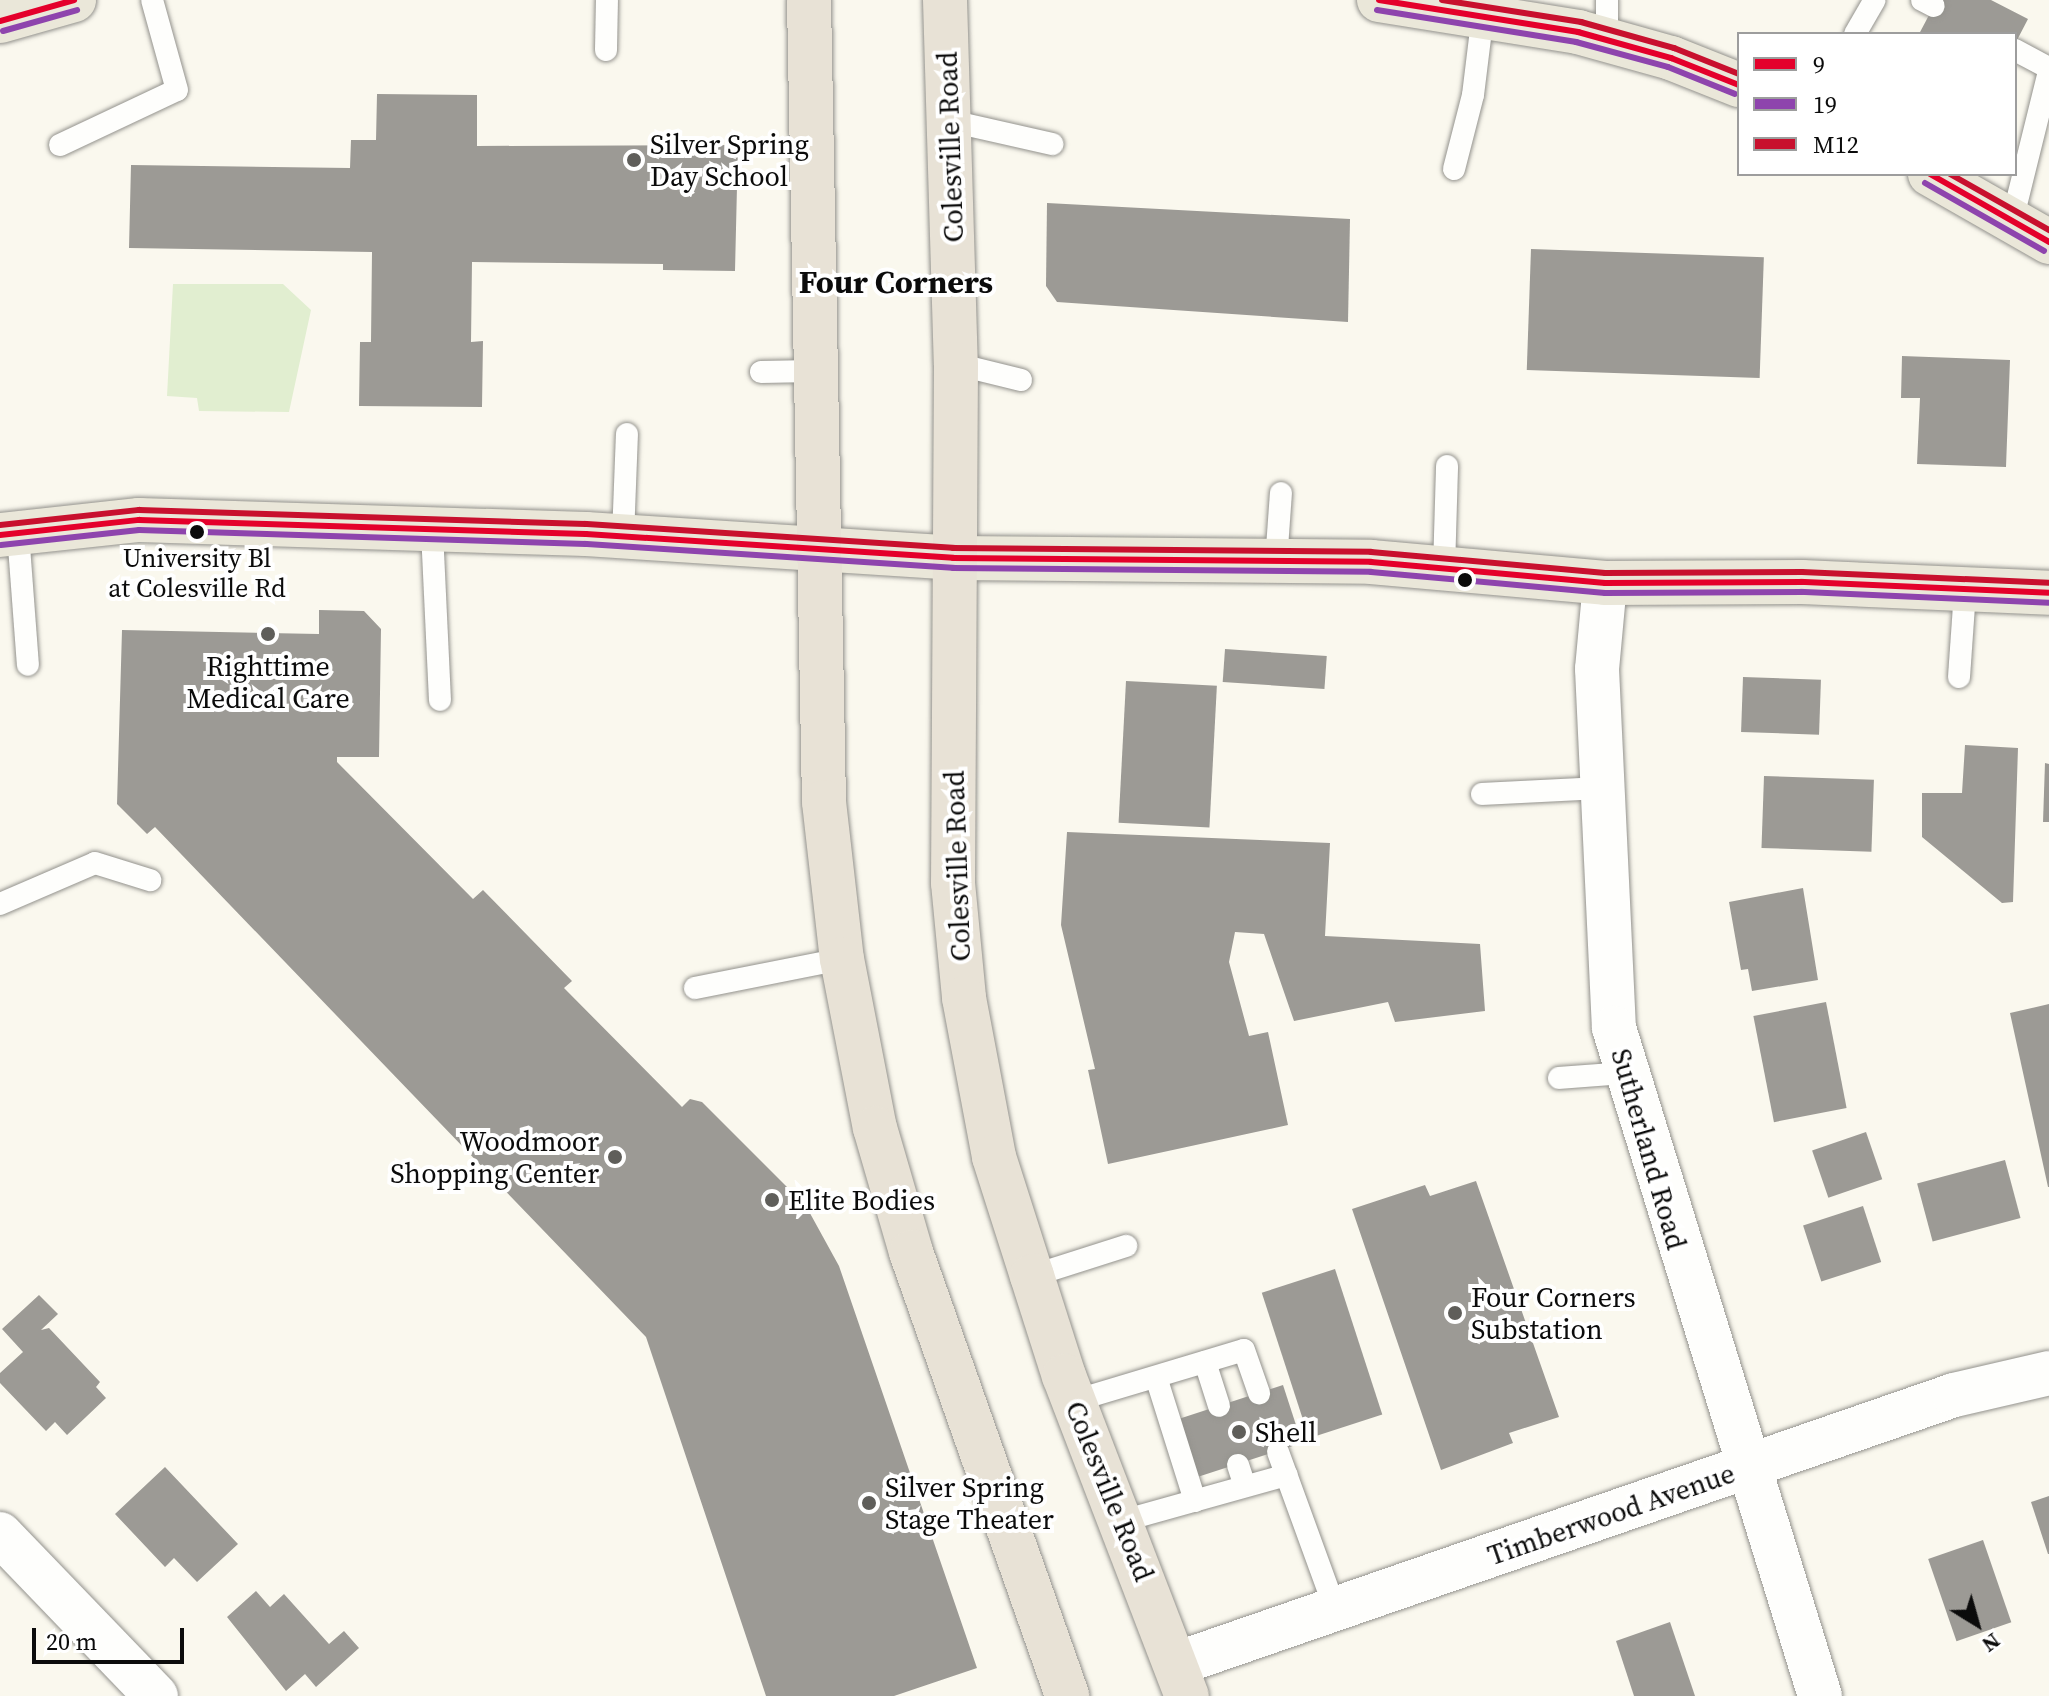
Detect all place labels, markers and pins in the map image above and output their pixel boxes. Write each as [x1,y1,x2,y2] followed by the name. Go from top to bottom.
[650,127,809,193] place label: Silver Spring Day School
[625,151,643,169] marker: Silver Spring Day School
[189,524,205,540] marker: University Bl at Colesville Rd
[108,543,286,604] place label: University Bl at Colesville Rd
[1457,572,1473,588] unlabelled marker
[257,623,279,645] marker: Righttime Medical Care
[186,649,350,715] place label: Righttime Medical Care
[390,1124,599,1190] place label: Woodmoor Shopping Center
[606,1148,624,1166] marker: Woodmoor Shopping Center
[788,1183,935,1217] place label: Elite Bodies
[763,1191,781,1209] marker: Elite Bodies
[1471,1280,1636,1346] place label: Four Corners Substation
[1446,1304,1464,1322] marker: Four Corners Substation
[1255,1415,1317,1449] place label: Shell
[1230,1423,1248,1441] marker: Shell
[885,1470,1054,1536] place label: Silver Spring Stage Theater
[860,1494,878,1512] marker: Silver Spring Stage Theater

